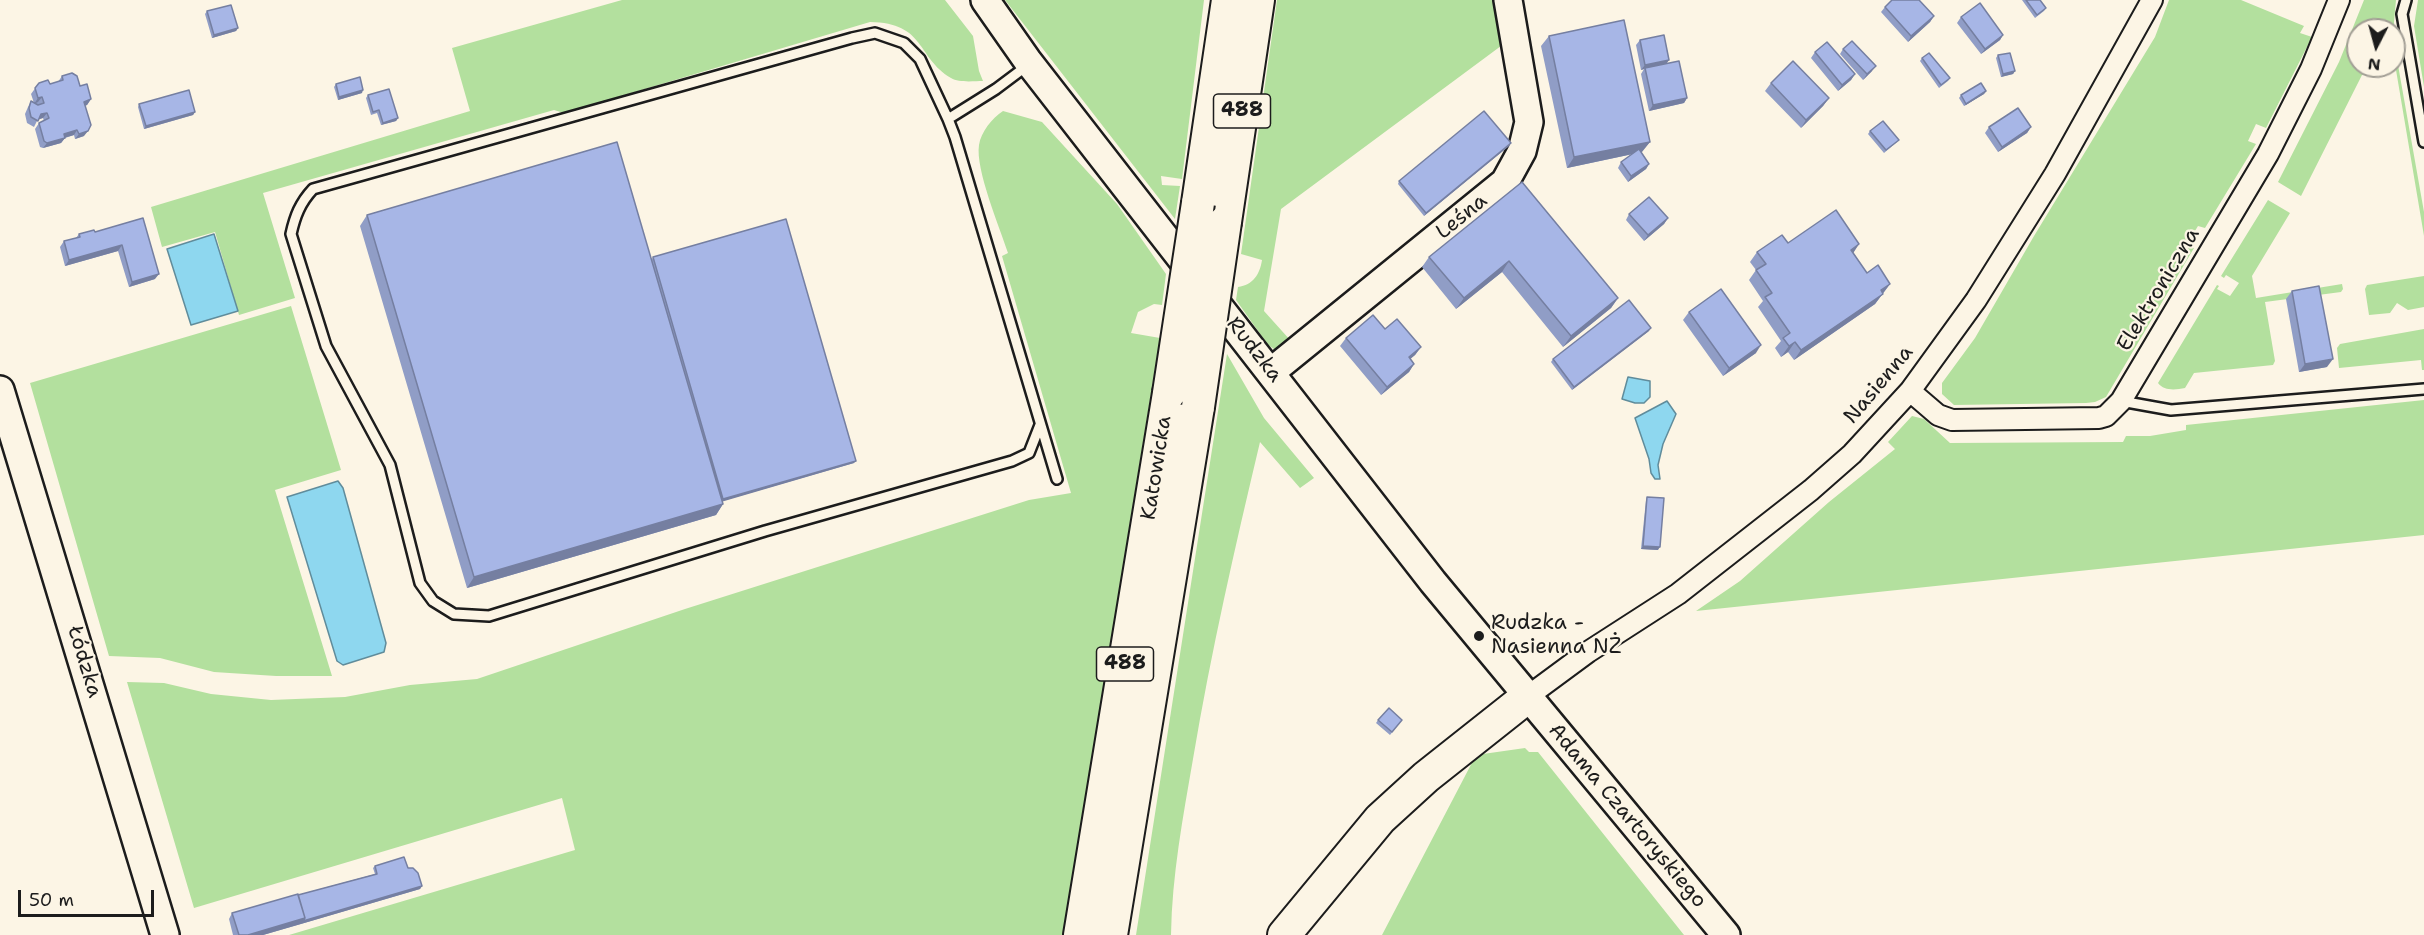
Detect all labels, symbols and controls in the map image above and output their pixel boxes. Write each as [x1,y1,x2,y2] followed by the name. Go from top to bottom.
[2346,18,2406,78] north arrow
[2367,53,2382,76] text: N
[1214,94,1270,128] road number: 488
[1431,189,1493,245] street label: Leśna
[2112,224,2206,356] street label: Elektroniczna
[1221,312,1287,388] street label: Rudzka
[1839,341,1919,429] street label: Nasienna
[1136,414,1178,522] street label: Katowicka
[1491,611,1622,661] place label: Rudzka - Nasienna NŻ
[61,623,107,701] street label: Łódzka
[1472,629,1486,643] marker: Rudzka - Nasienna NŻ
[1096,647,1154,681] road number: 488
[1542,719,1712,913] street label: Adama Czartoryskiego
[21,878,158,916] scale bar
[29,888,74,912] text: 50 m

